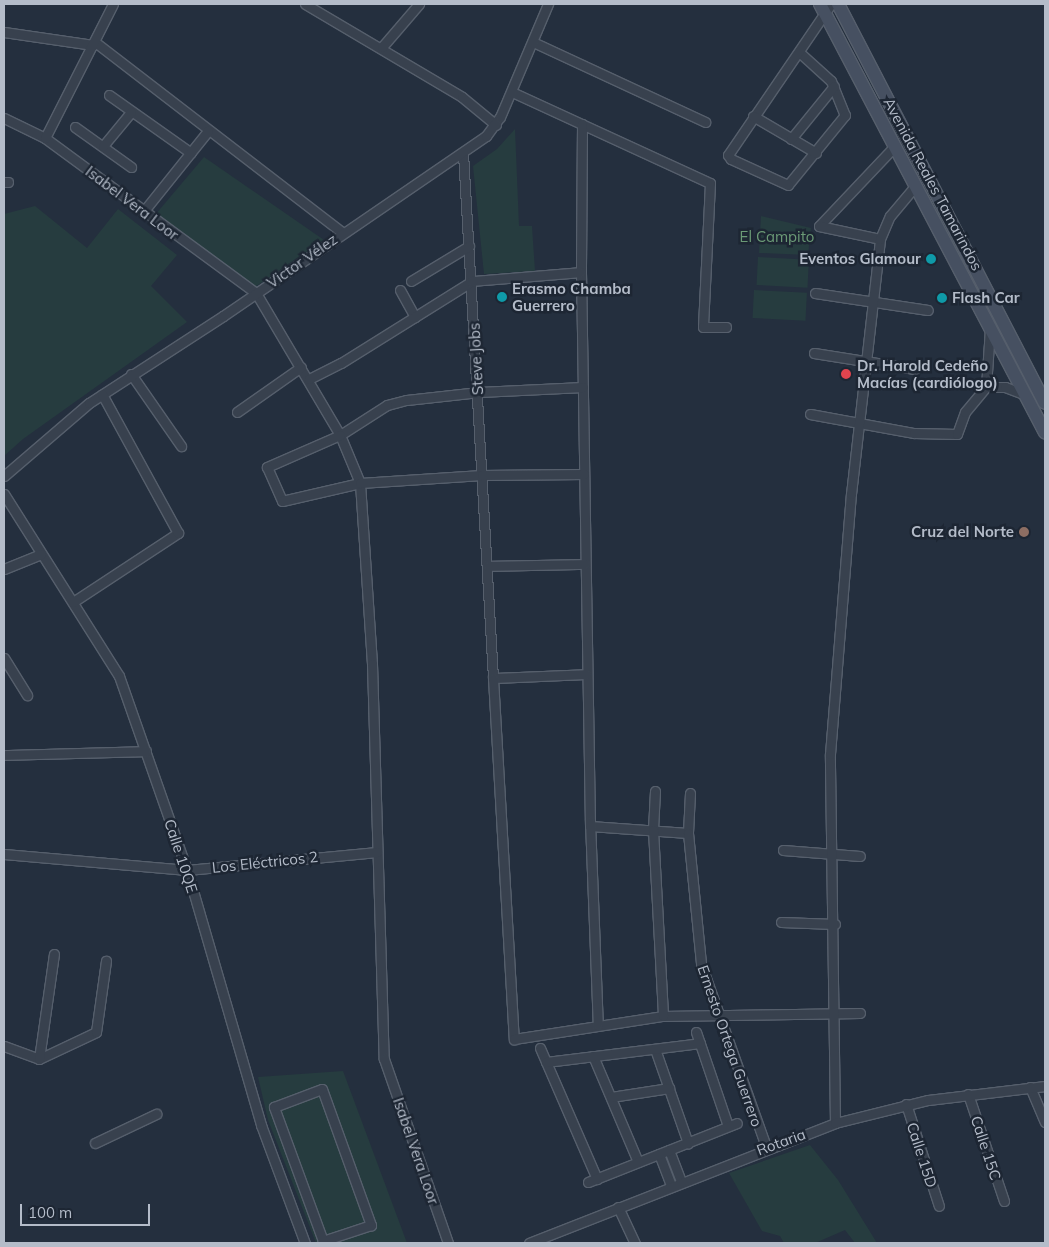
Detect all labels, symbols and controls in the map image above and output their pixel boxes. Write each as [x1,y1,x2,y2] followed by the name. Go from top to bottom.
[880,94,986,274] street label: Avenida Reales Tamarindos
[82,162,182,244] street label: Isabel Vera Loor
[740,228,814,246] park label: El Campito
[263,230,341,292] street label: Victor Vélez
[799,250,921,268] place label: Eventos Glamour
[925,253,937,265] marker: Eventos Glamour
[512,279,631,314] place label: Erasmo Chamba Guerrero
[952,289,1020,307] place label: Flash Car
[496,291,508,303] marker: Erasmo Chamba Guerrero
[936,292,948,304] marker: Flash Car
[465,322,487,396] street label: Steve Jobs
[857,356,998,391] place label: Dr. Harold Cedeño Macías (cardiólogo)
[839,367,853,381] marker: Dr. Harold Cedeño Macías (cardiólogo)
[911,523,1014,541] place label: Cruz del Norte
[1018,526,1030,538] marker: Cruz del Norte
[161,817,201,895] street label: Calle 10QE
[211,847,319,877] street label: Los Eléctricos 2
[694,963,766,1129] street label: Ernesto Ortega Guerrero
[389,1095,443,1207] street label: Isabel Vera Loor
[967,1114,1005,1182] street label: Calle 15C
[903,1120,941,1190] street label: Calle 15D
[754,1125,808,1159] street label: Rotaria
[22,1194,152,1226] scale bar
[28,1203,72,1222] text: 100 m

